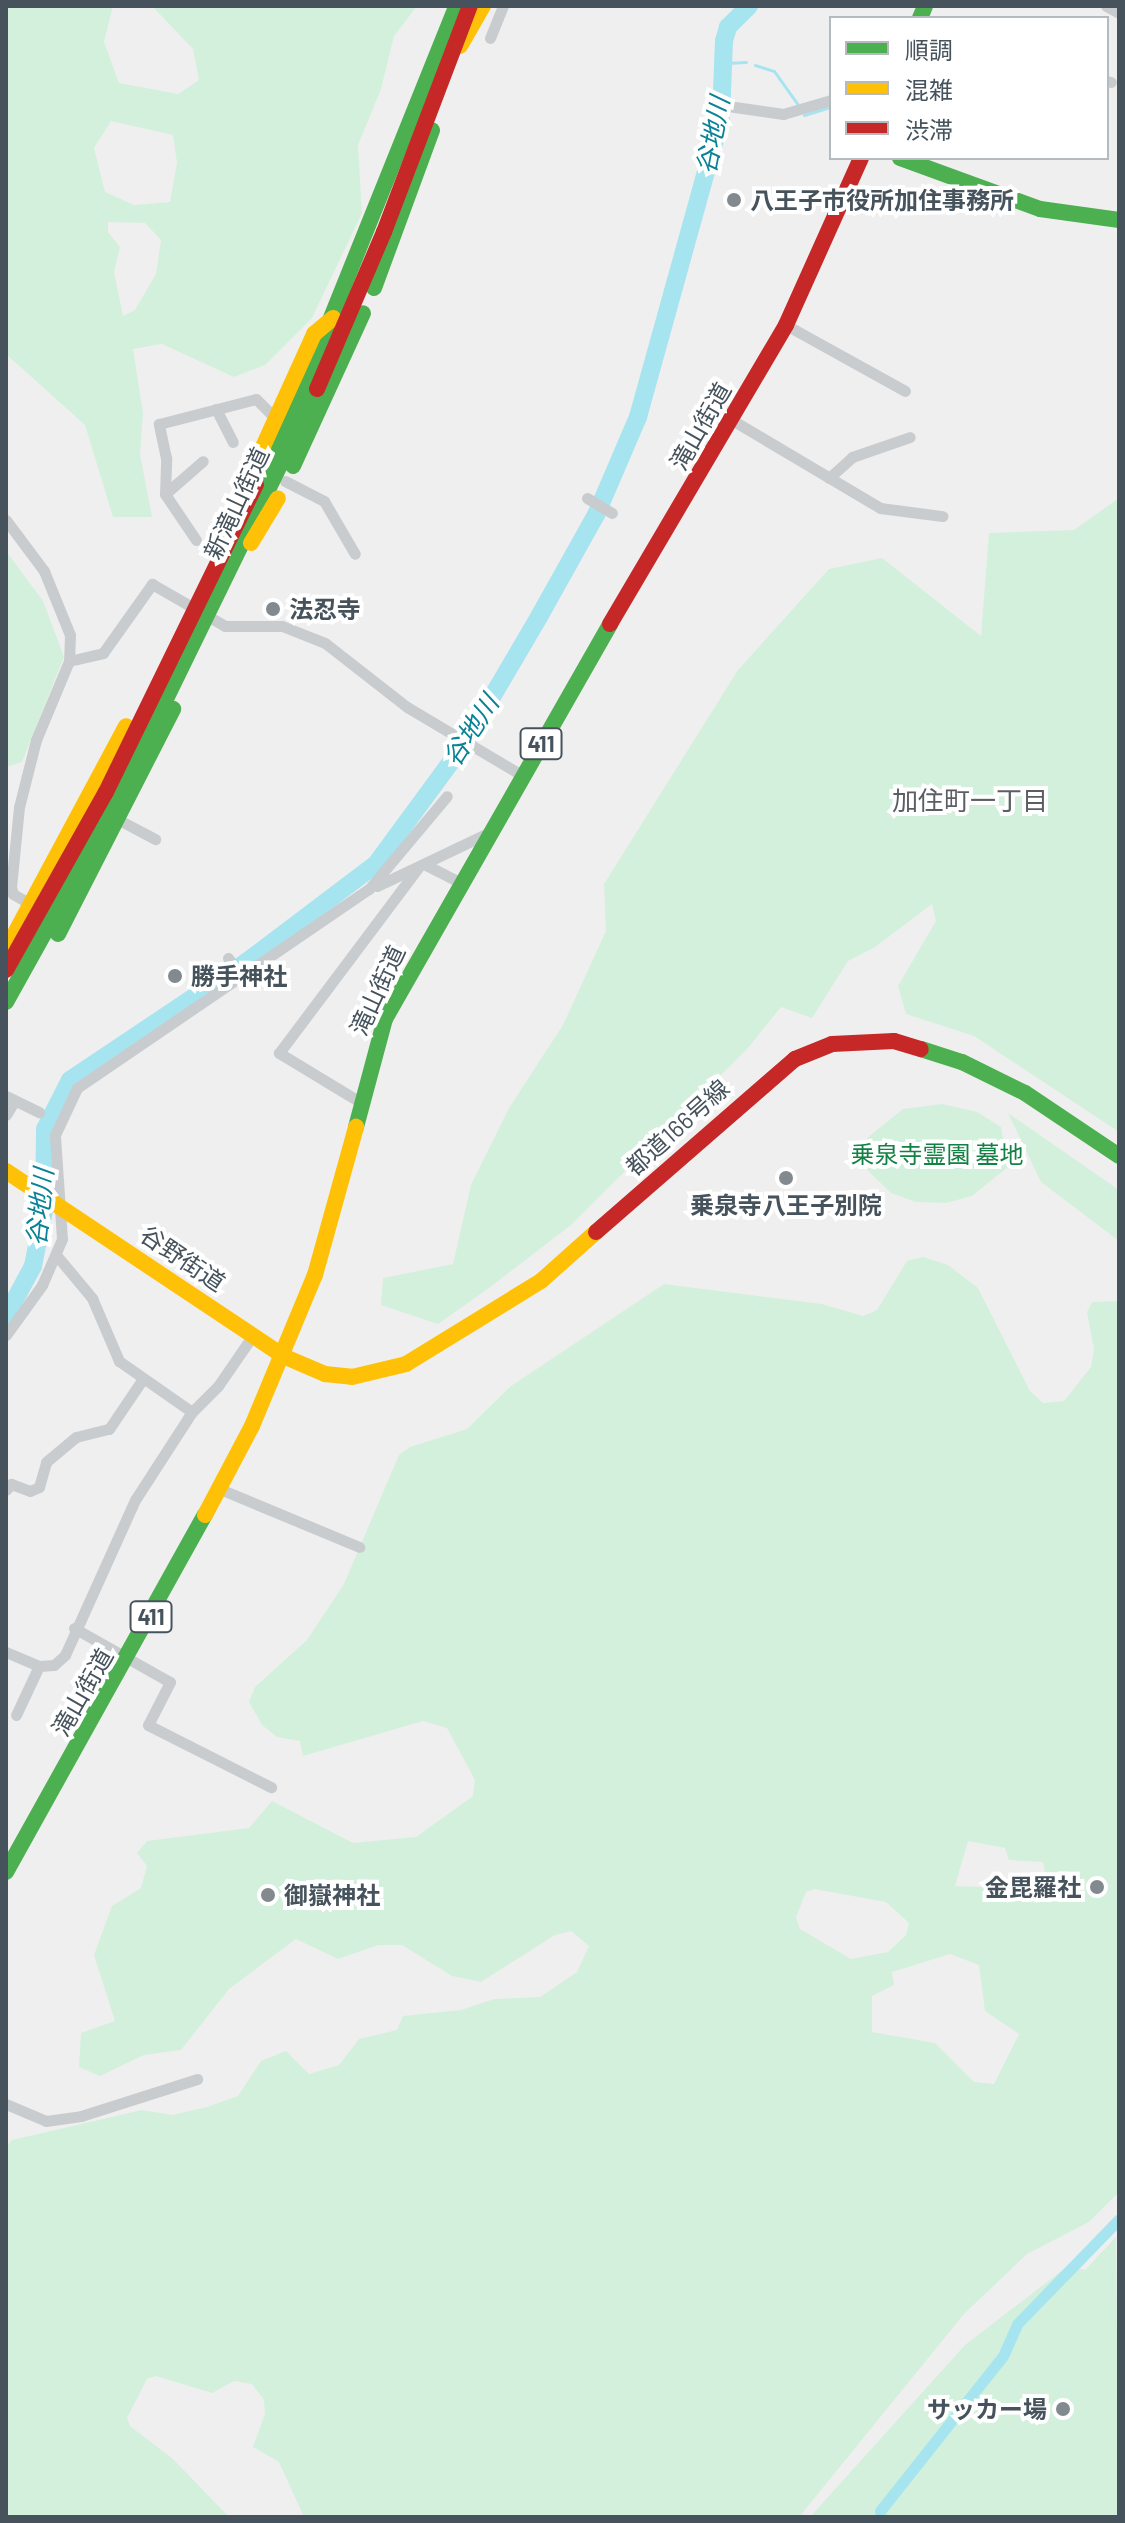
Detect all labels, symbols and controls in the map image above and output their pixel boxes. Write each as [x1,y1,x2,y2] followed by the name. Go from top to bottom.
[829,16,1109,160] legend
[905,35,953,64] text: 順調
[905,75,953,104] text: 混雑
[689,94,735,176] water label: 谷地川
[905,115,953,144] text: 渋滞
[750,186,1014,214] place label: 八王子市役所加住事務所
[725,191,743,209] marker: 八王子市役所加住事務所
[664,377,736,475] street label: 滝山街道
[198,443,274,563] street label: 新滝山街道
[289,595,361,623] place label: 法忍寺
[264,600,282,618] marker: 法忍寺
[436,689,504,771] water label: 谷地川
[519,726,563,762] road number: 411
[892,784,1048,816] district label: 加住町一丁目
[344,940,410,1040] street label: 滝山街道
[191,962,287,990] place label: 勝手神社
[166,967,184,985] marker: 勝手神社
[619,1073,735,1181] street label: 都道166号線
[851,1140,1023,1168] park label: 乗泉寺霊園 墓地
[19,1167,59,1247] water label: 谷地川
[777,1169,795,1187] marker: 乗泉寺八王子別院
[690,1191,882,1219] place label: 乗泉寺八王子別院
[135,1219,231,1297] street label: 谷野街道
[129,1599,173,1635] road number: 411
[46,1643,118,1741] street label: 滝山街道
[985,1873,1081,1901] place label: 金毘羅社
[1088,1878,1106,1896] marker: 金毘羅社
[284,1881,380,1909] place label: 御嶽神社
[259,1886,277,1904] marker: 御嶽神社
[927,2395,1047,2423] place label: サッカー場
[1054,2400,1072,2418] marker: サッカー場

